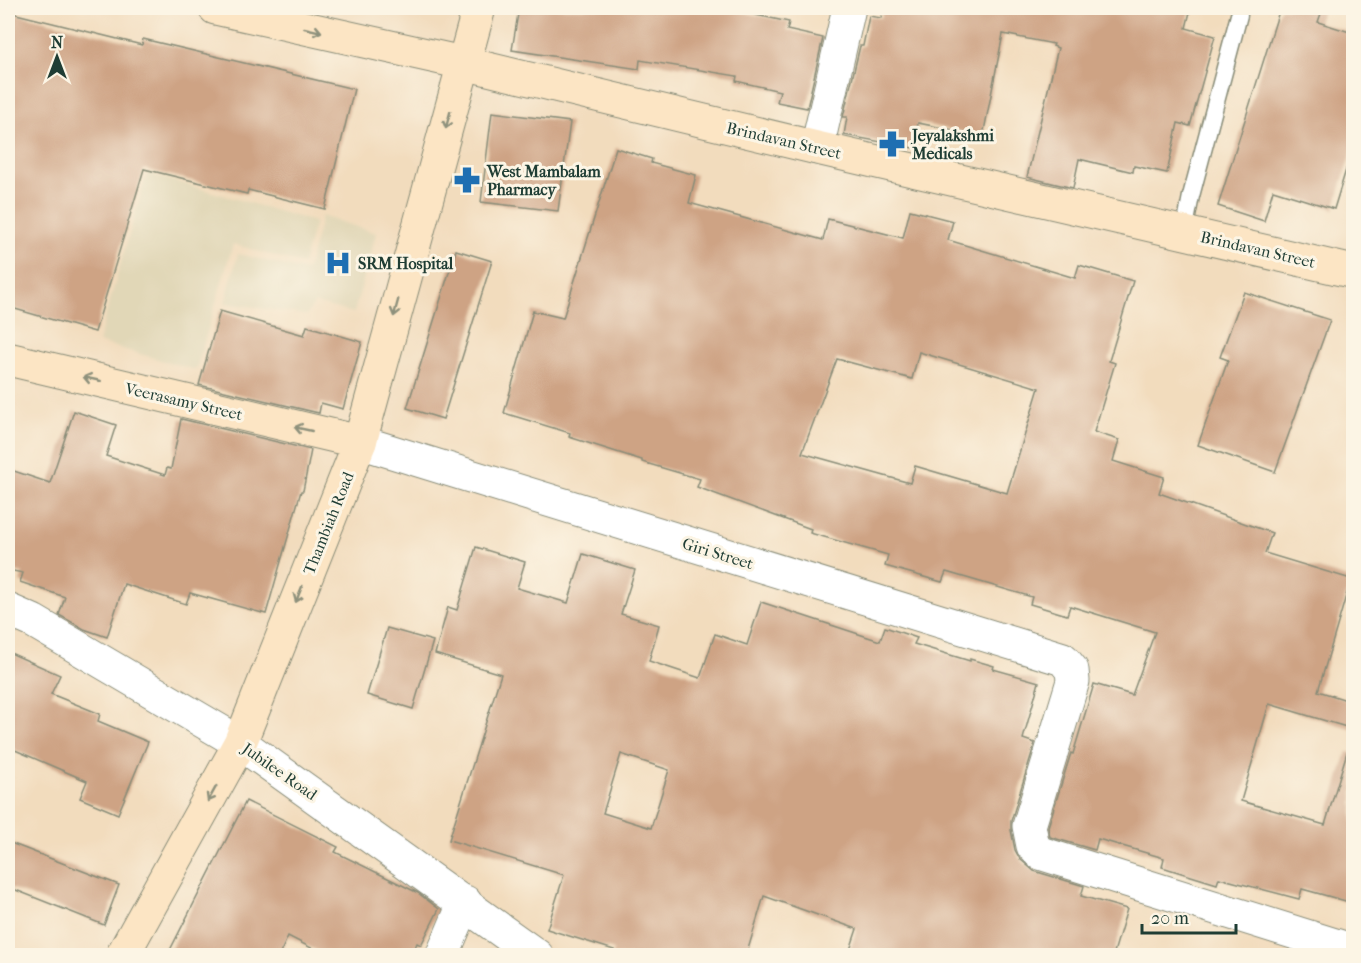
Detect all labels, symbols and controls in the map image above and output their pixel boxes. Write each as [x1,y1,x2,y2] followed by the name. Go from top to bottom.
[304,24,323,36] one-way arrow
[27,27,87,87] north arrow
[51,33,64,52] text: N
[442,110,453,129] one-way arrow
[725,118,843,163] street label: Brindavan Street
[910,126,994,163] place label: Jeyalakshmi Medicals
[877,129,907,159] pharmacy icon: Jeyalakshmi Medicals
[486,162,601,200] place label: West Mambalam Pharmacy
[452,165,482,195] pharmacy icon: West Mambalam Pharmacy
[1199,227,1317,272] street label: Brindavan Street
[323,248,353,278] hospital icon: SRM Hospital
[358,254,454,274] place label: SRM Hospital
[390,298,402,317] one-way arrow
[83,373,102,385] one-way arrow
[122,379,245,424] street label: Veerasamy Street
[294,422,313,434] one-way arrow
[299,469,358,577] street label: Thambiah Road
[680,534,756,573] street label: Giri Street
[293,584,304,603] one-way arrow
[237,738,321,804] street label: Jubilee Road
[206,785,218,802] one-way arrow
[1142,897,1236,935] scale bar
[1151,908,1189,929] text: 20 m

